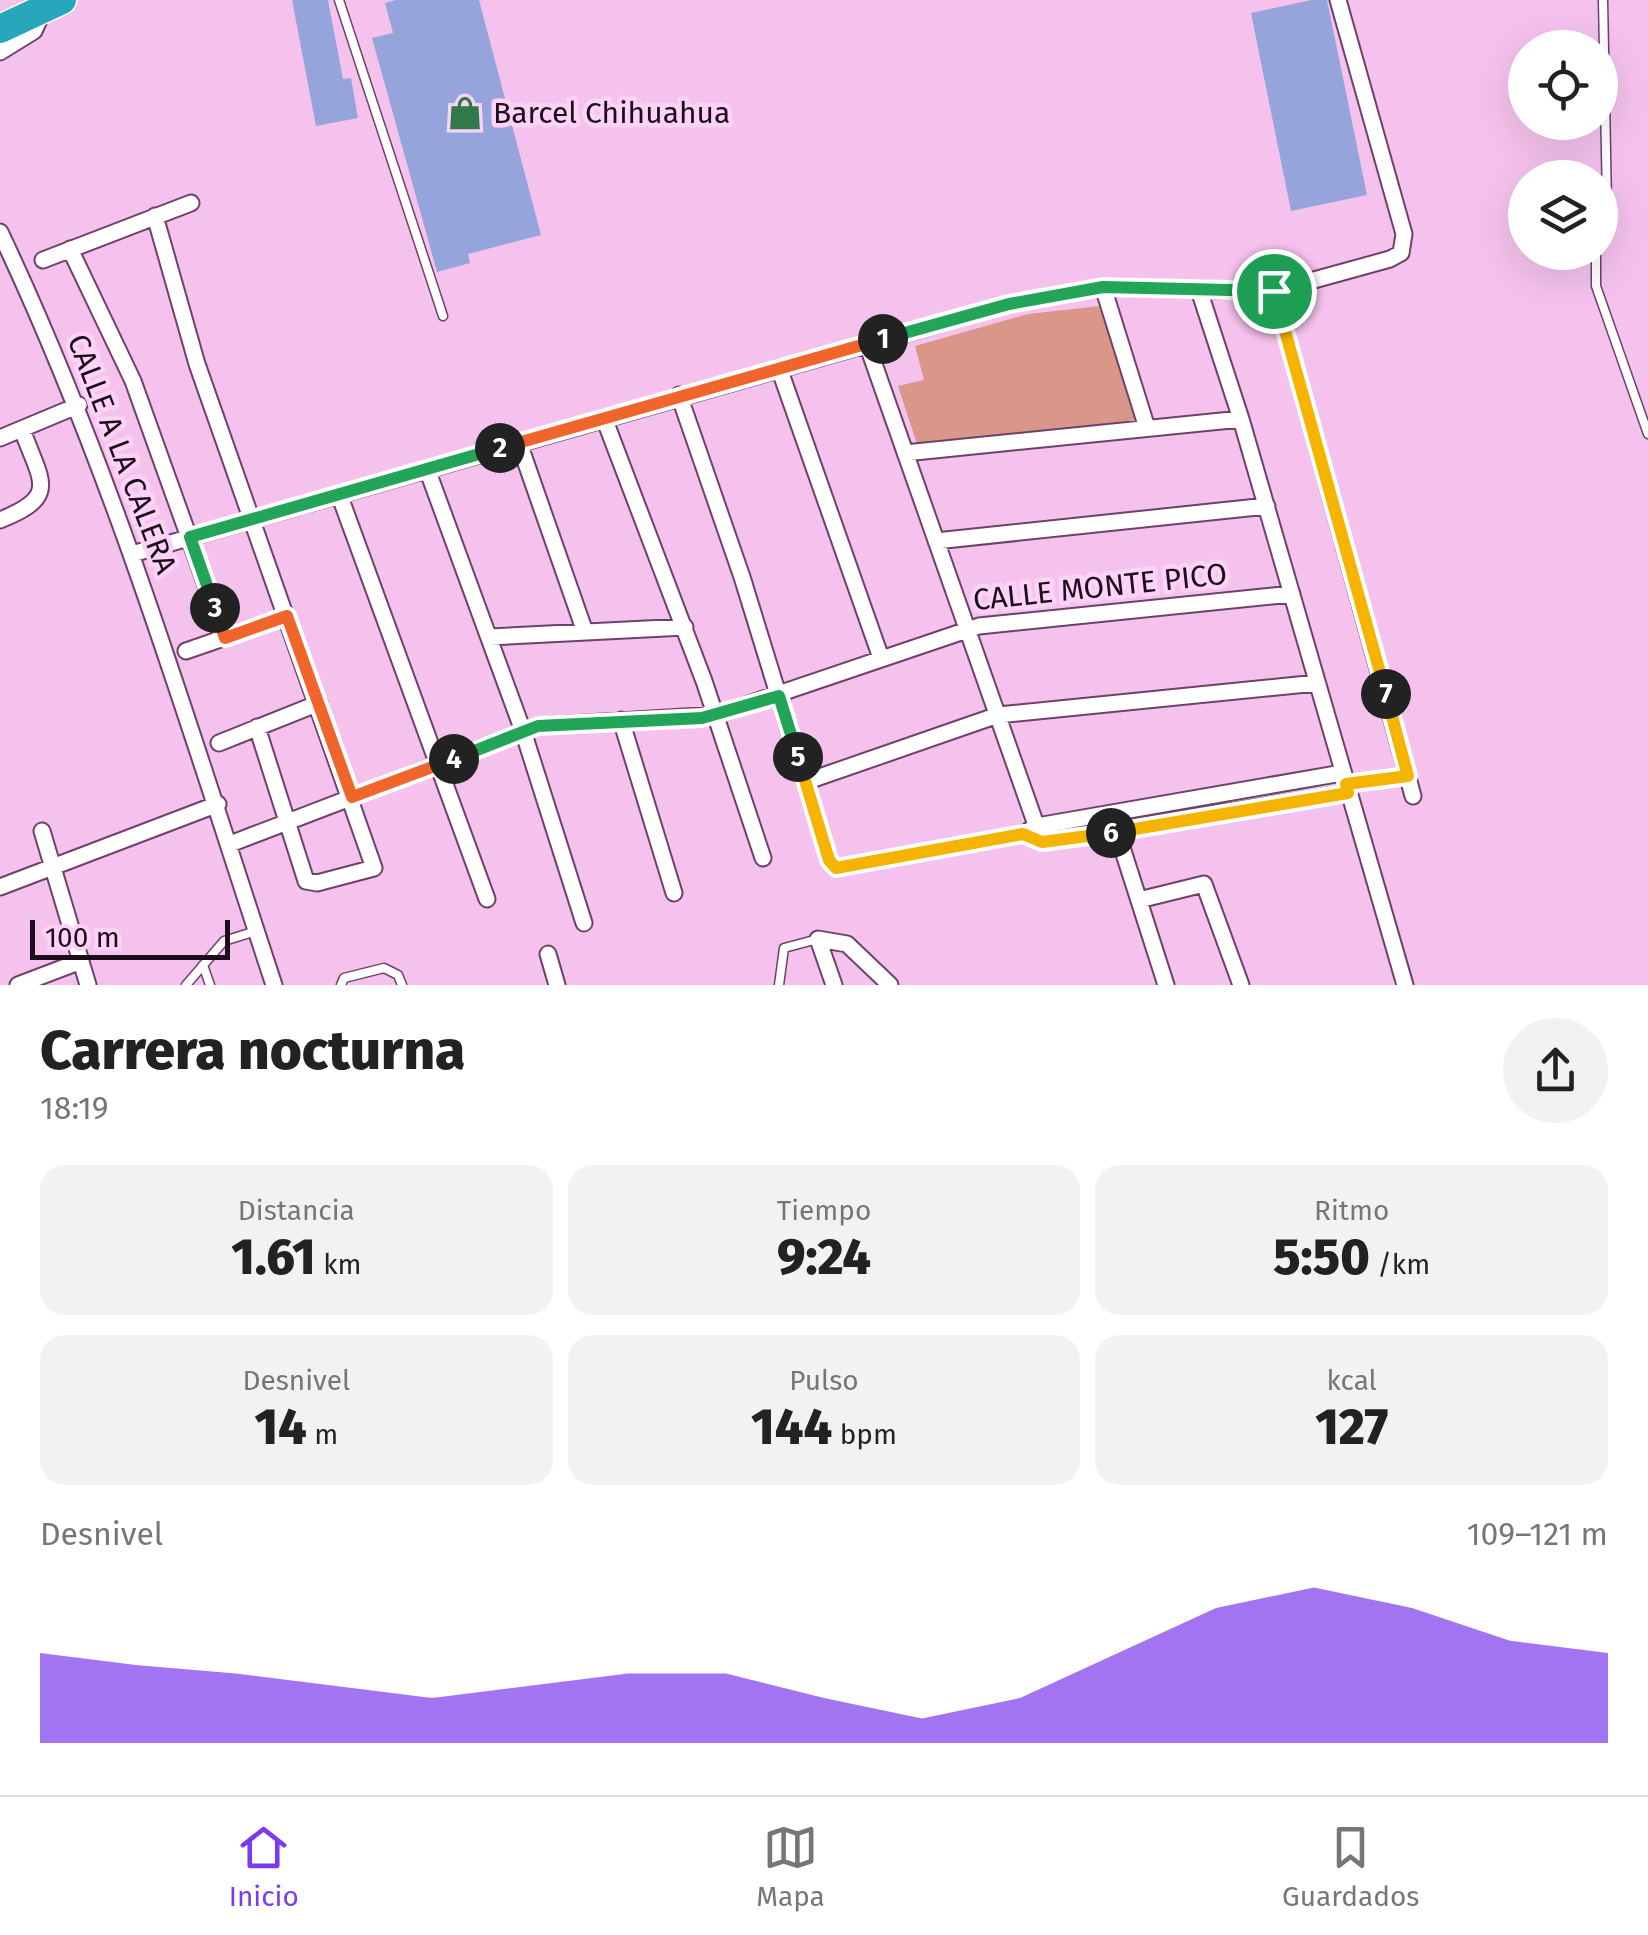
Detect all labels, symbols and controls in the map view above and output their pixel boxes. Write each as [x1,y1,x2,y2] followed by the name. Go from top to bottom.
[1508,30,1618,270] map controls
[1508,30,1618,140] button: locate
[446,94,484,132] shop icon: Barcel Chihuahua
[493,95,730,131] place label: Barcel Chihuahua
[1508,160,1618,270] button: layers
[1232,249,1317,334] pin
[1247,264,1302,319] icon: arrive
[858,314,908,364] pin: 1
[877,322,890,355] text: 1
[60,329,184,579] street label: CALLE A LA CALERA
[475,423,525,473] pin: 2
[493,431,507,464] text: 2
[971,556,1229,618] street label: CALLE MONTE PICO
[190,583,240,633] pin: 3
[208,591,222,624] text: 3
[1361,669,1411,719] pin: 7
[1379,677,1393,710] text: 7
[773,732,823,782] pin: 5
[429,734,479,784] pin: 4
[790,740,806,773] text: 5
[446,742,462,775] text: 4
[1086,808,1136,858] pin: 6
[1103,816,1119,849] text: 6
[30,915,230,960] scale bar
[45,921,120,954] text: 100 m
[40,1018,465,1084] text: Carrera nocturna
[1503,1018,1608,1123] button: share
[40,1089,109,1127] text: 18:19
[238,1194,355,1227] text: Distancia
[777,1194,871,1227] text: Tiempo
[1314,1194,1389,1227] text: Ritmo
[231,1227,316,1287] text: 1.61
[777,1227,871,1287] text: 9:24
[1273,1227,1370,1287] text: 5:50
[316,1248,361,1281] text: km
[1370,1248,1430,1281] text: /km
[242,1364,350,1397] text: Desnivel
[789,1364,859,1397] text: Pulso
[1326,1364,1377,1397] text: kcal
[254,1397,307,1457] text: 14
[751,1397,832,1457] text: 144
[1315,1397,1388,1457] text: 127
[307,1418,338,1451] text: m
[832,1418,897,1451] text: bpm
[40,1515,163,1553] text: Desnivel
[1467,1515,1608,1553] text: 109–121 m
[229,1820,299,1913] tab: Inicio
[756,1820,825,1913] tab: Mapa
[1282,1820,1419,1913] tab: Guardados

